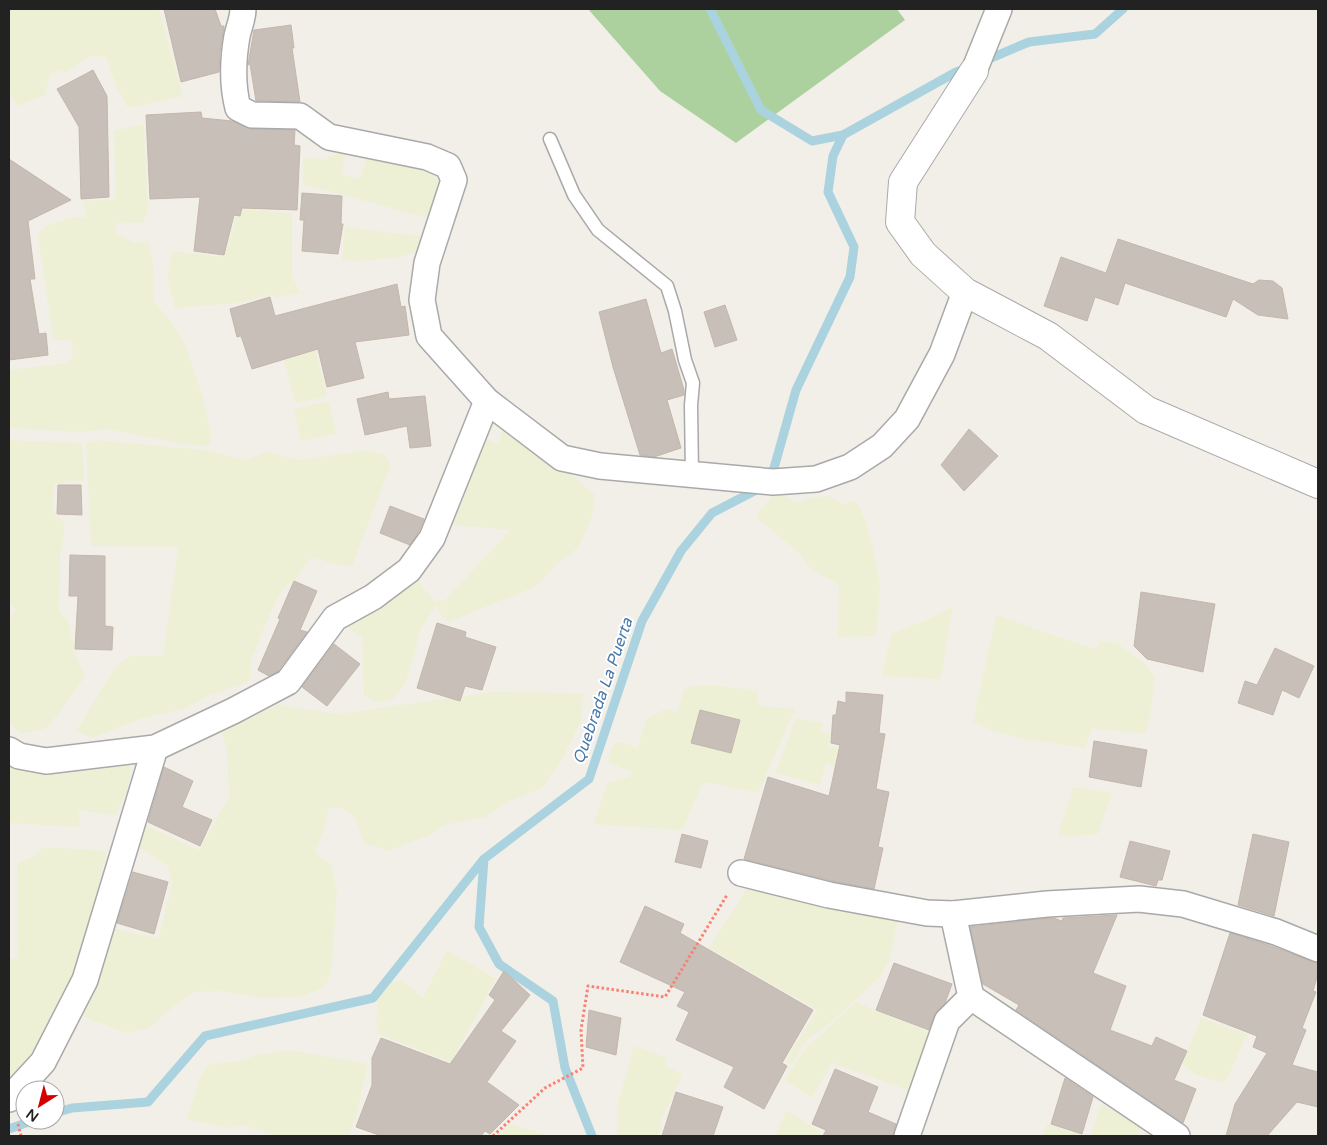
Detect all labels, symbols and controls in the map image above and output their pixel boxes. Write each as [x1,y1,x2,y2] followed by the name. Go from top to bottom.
[569,614,638,767] water label: Quebrada La Puerta
[15,1080,65,1130] north arrow
[23,1105,42,1125] text: N

